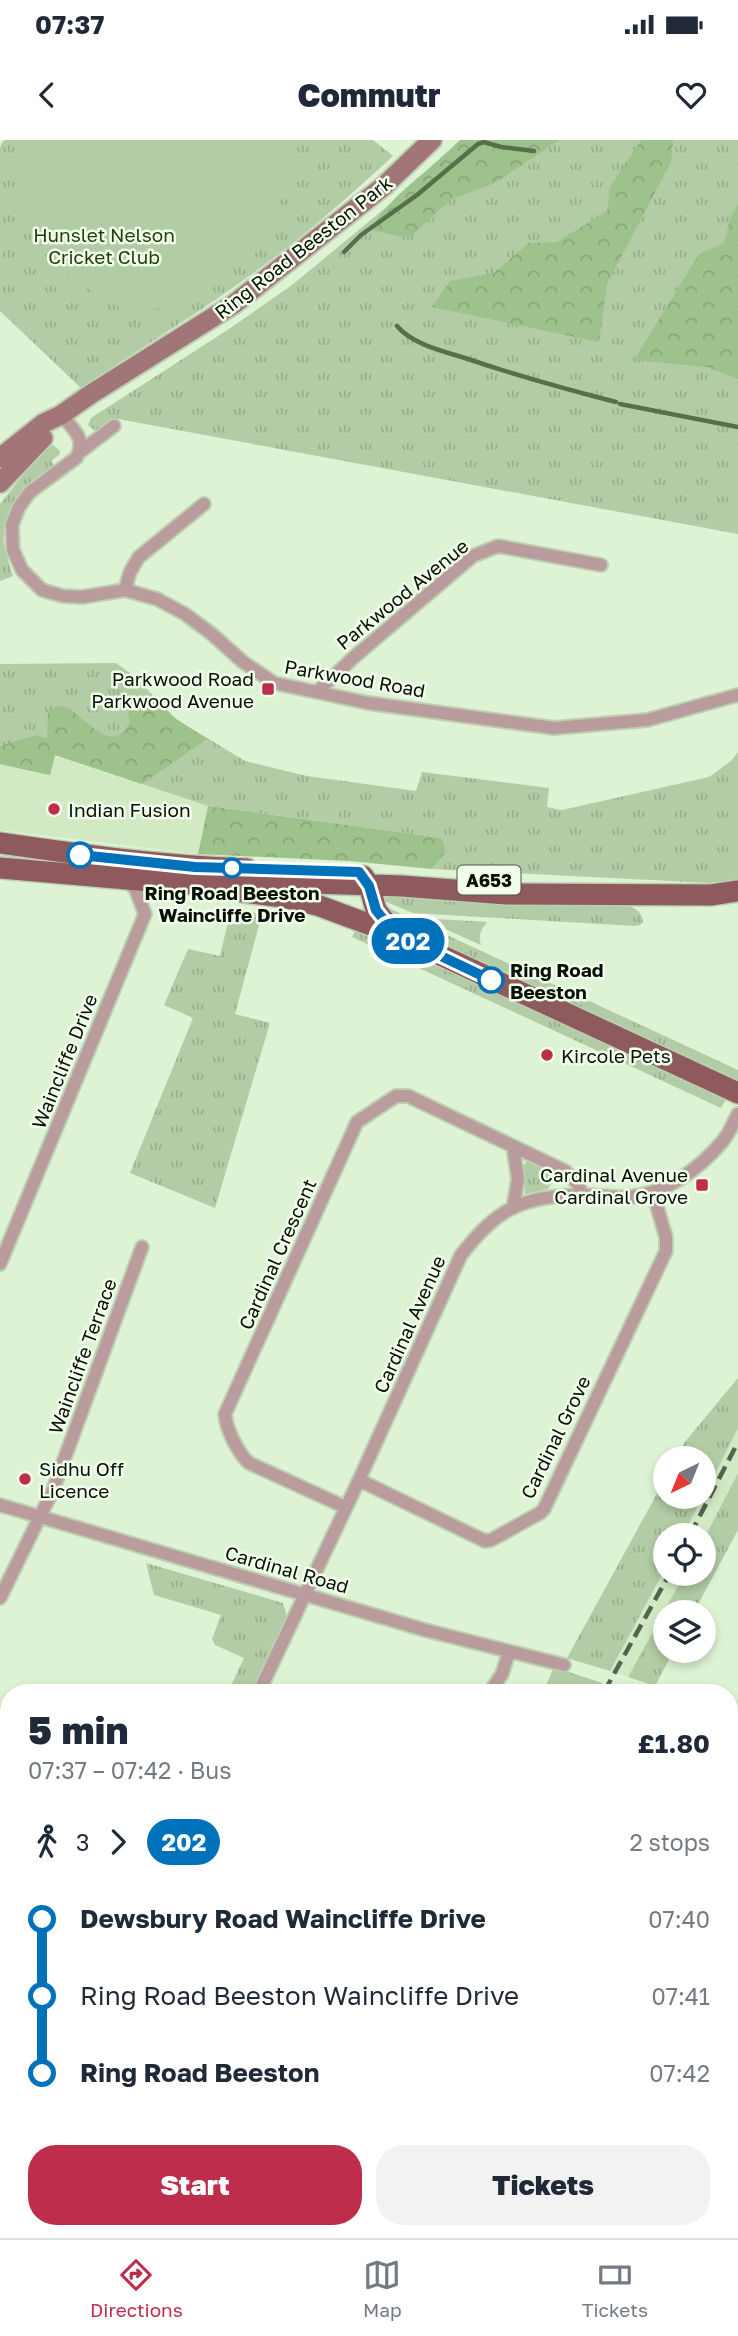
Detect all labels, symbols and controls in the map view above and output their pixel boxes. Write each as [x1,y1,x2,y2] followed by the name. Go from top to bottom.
[35,9,104,40] text: 07:37
[28,76,66,114] icon: back
[297,76,441,114] text: Commutr
[672,76,710,114] icon: heart
[210,170,397,323] street label: Ring Road Beeston Park
[33,223,175,268] park label: Hunslet Nelson Cricket Club
[331,534,473,654] street label: Parkwood Avenue
[283,654,427,702] street label: Parkwood Road
[91,667,254,712] place label: Parkwood Road Parkwood Avenue
[260,681,276,697] marker: Parkwood Road Parkwood Avenue
[68,798,191,821] place label: Indian Fusion
[46,801,62,817] marker: Indian Fusion
[67,842,93,868] unlabelled marker
[222,858,242,878] marker: Ring Road Beeston Waincliffe Drive
[458,866,520,894] road number: A653
[145,881,319,926] place label: Ring Road Beeston Waincliffe Drive
[368,918,448,964] line badge: 202
[386,926,430,955] text: 202
[510,958,603,1003] place label: Ring Road Beeston
[478,967,504,993] marker: Ring Road Beeston
[27,990,101,1132] street label: Waincliffe Drive
[561,1044,671,1067] place label: Kircole Pets
[539,1047,555,1063] marker: Kircole Pets
[540,1163,688,1208] place label: Cardinal Avenue Cardinal Grove
[233,1175,321,1333] street label: Cardinal Crescent
[694,1177,710,1193] marker: Cardinal Avenue Cardinal Grove
[368,1252,450,1396] street label: Cardinal Avenue
[43,1275,121,1437] street label: Waincliffe Terrace
[515,1372,595,1502] street label: Cardinal Grove
[653,1446,716,1508] north arrow
[653,1446,716,1663] map controls
[39,1457,124,1502] place label: Sidhu Off Licence
[17,1471,33,1487] marker: Sidhu Off Licence
[653,1523,716,1586] button: locate
[223,1540,351,1598] street label: Cardinal Road
[653,1600,716,1663] button: layers
[28,1707,128,1752] text: 5 min
[638,1728,710,1759] text: £1.80
[28,1756,231,1784] text: 07:37 – 07:42 · Bus
[28,1823,66,1861] icon: walk
[99,1823,137,1861] icon: forward
[161,1827,206,1856] text: 202
[76,1828,89,1856] text: 3
[629,1828,710,1856] text: 2 stops
[80,1903,486,1934] text: Dewsbury Road Waincliffe Drive
[648,1905,710,1933] text: 07:40
[80,1980,519,2011] text: Ring Road Beeston Waincliffe Drive
[651,1982,710,2010] text: 07:41
[80,2057,319,2088] text: Ring Road Beeston
[649,2059,710,2087] text: 07:42
[28,2145,362,2225] button: Start
[376,2145,710,2225] button: Tickets
[90,2256,183,2321] tab: Directions
[363,2256,402,2321] tab: Map
[582,2256,648,2321] tab: Tickets

